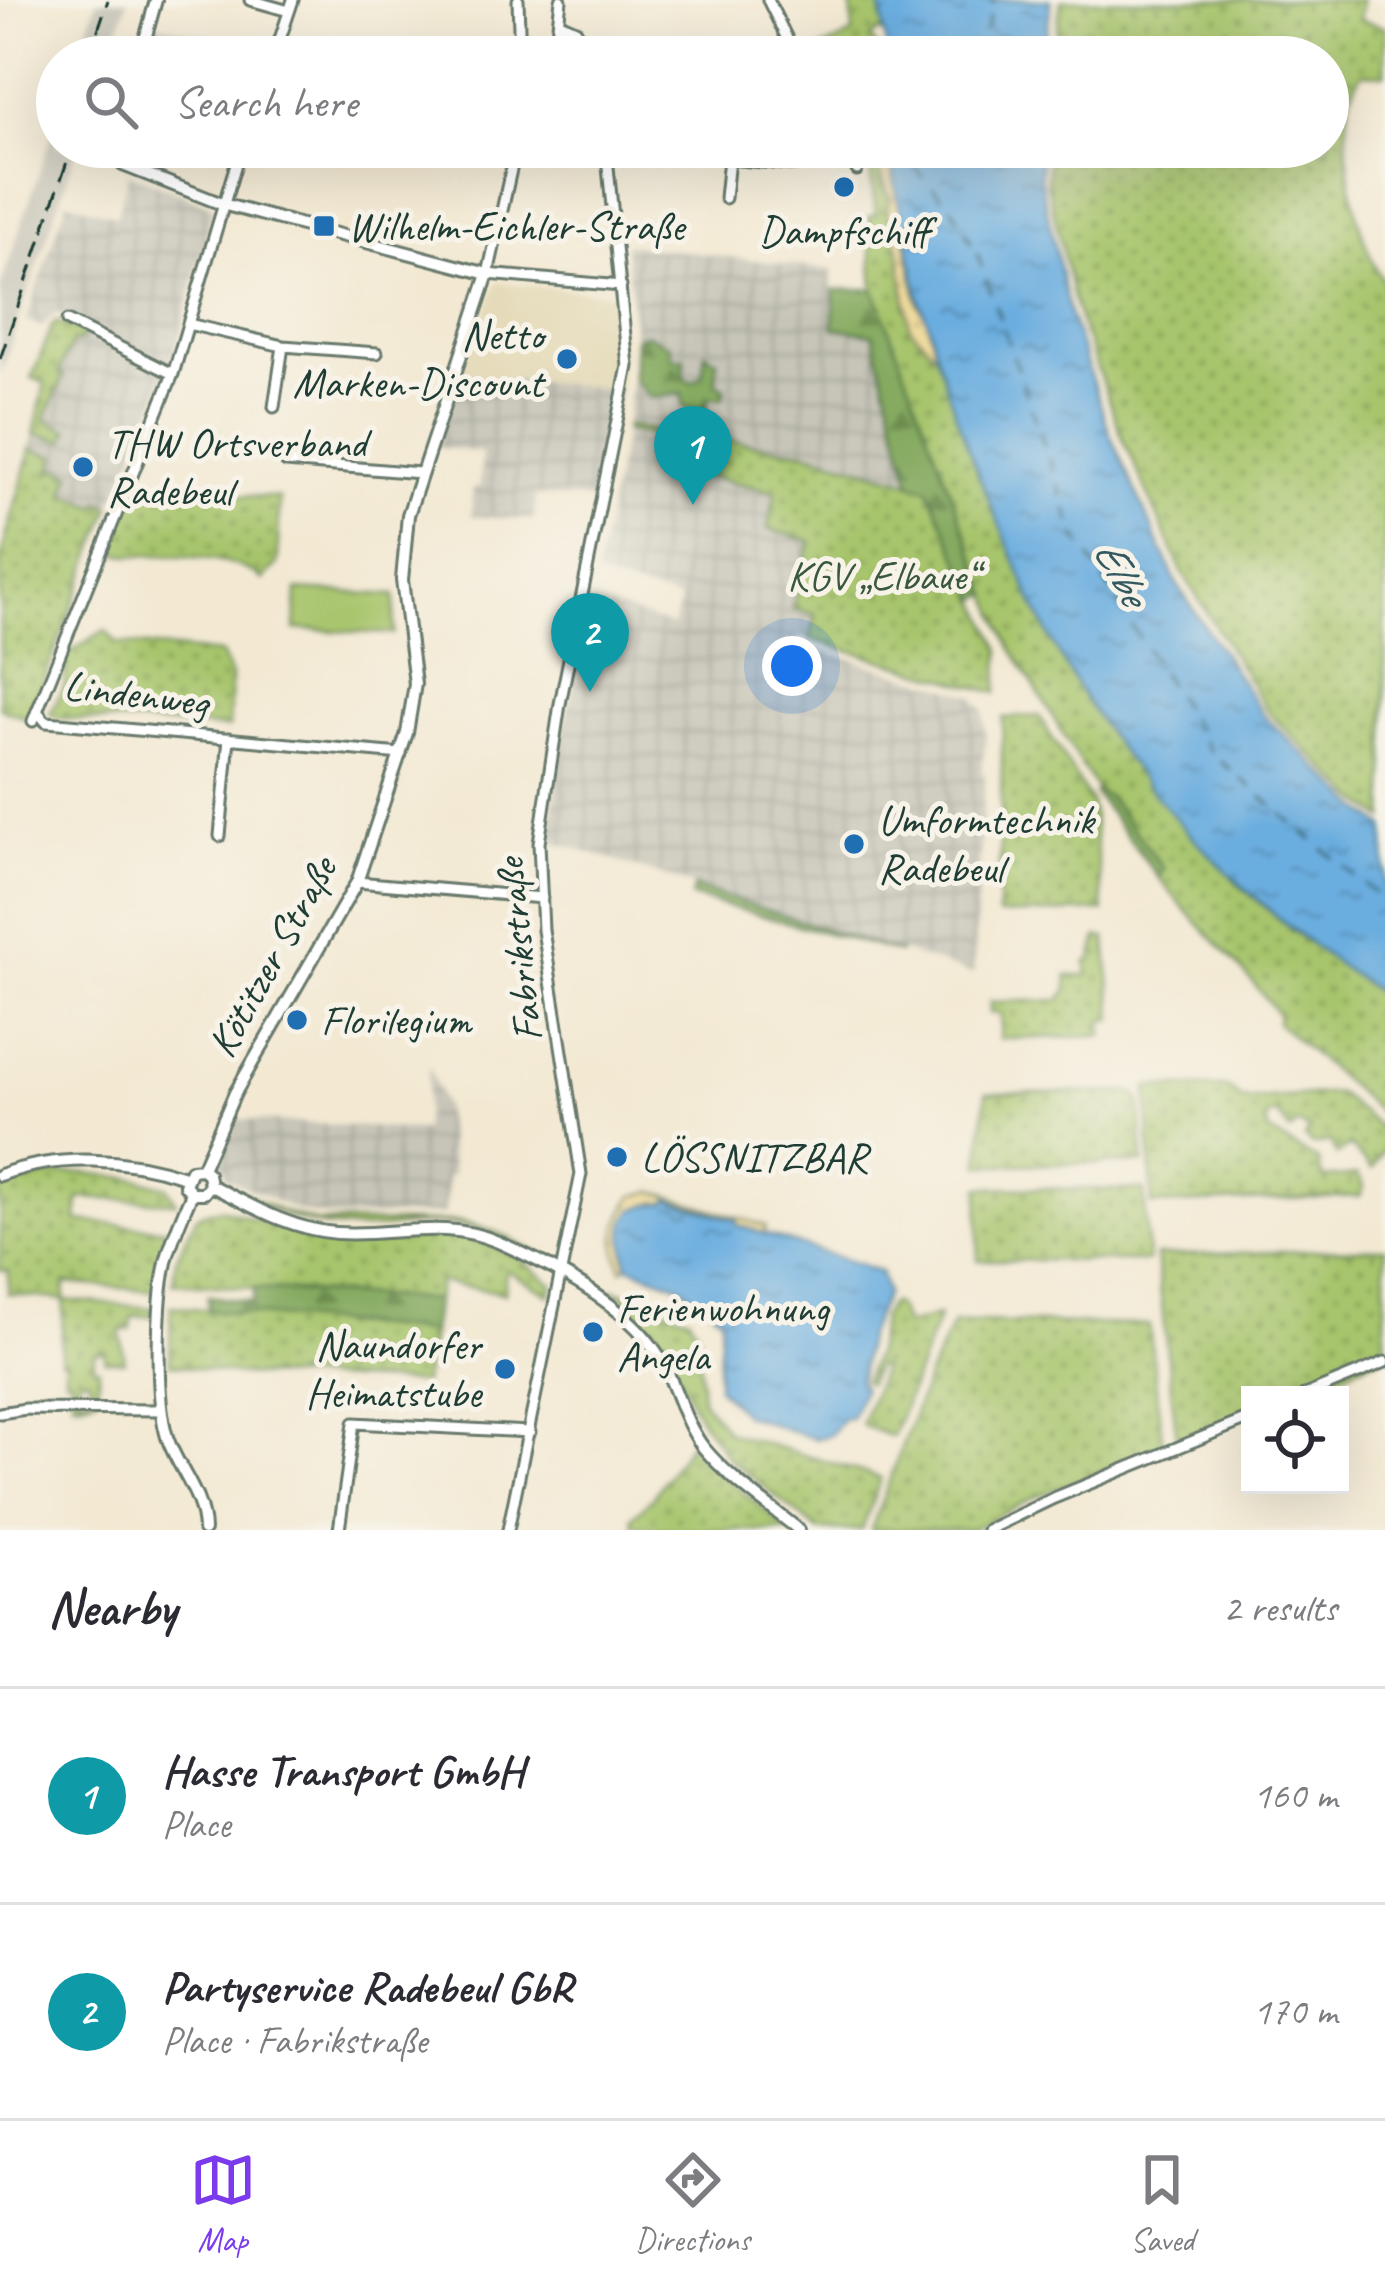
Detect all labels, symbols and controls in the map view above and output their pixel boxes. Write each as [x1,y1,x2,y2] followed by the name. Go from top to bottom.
[36,36,1349,168] search box
[78,69,144,135] icon: search
[174,74,357,131] text: Search here
[831,174,857,200] marker: Dampfschiff
[348,200,687,253] place label: Wilhelm-Eichler-Straße
[758,205,938,258] place label: Dampfschiff
[311,213,337,239] marker: Wilhelm-Eichler-Straße
[293,309,547,410] place label: Netto Marken-Discount
[554,346,580,372] marker: Netto Marken-Discount
[654,406,732,505] pin: 1
[107,417,373,518] place label: THW Ortsverband Radebeul
[70,454,96,480] marker: THW Ortsverband Radebeul
[1080,530,1165,620] water label: Elbe
[787,550,986,603] park label: KGV „Elbaue“
[551,593,629,692] pin: 2
[762,636,822,696] your location
[61,659,214,729] street label: Lindenweg
[878,794,1096,895] place label: Umformtechnik Radebeul
[841,831,867,857] marker: Umformtechnik Radebeul
[195,845,350,1066] street label: Kötitzer Straße
[483,853,555,1044] street label: Fabrikstraße
[321,994,473,1047] place label: Florilegium
[284,1007,310,1033] marker: Florilegium
[641,1131,871,1184] place label: LÖSSNITZBAR
[604,1144,630,1170] marker: LÖSSNITZBAR
[617,1282,831,1383] place label: Ferienwohnung Angela
[306,1319,484,1420] place label: Naundorfer Heimatstube
[580,1319,606,1345] marker: Ferienwohnung Angela
[492,1356,518,1382] marker: Naundorfer Heimatstube
[1241,1386,1349,1494] map controls
[1241,1386,1349,1494] button: locate
[48,1576,176,1640] text: Nearby
[1223,1584,1337,1633] text: 2 results
[162,1743,523,1800] text: Hasse Transport GmbH
[78,1771,96,1820] text: 1
[1253,1771,1337,1820] text: 160 m
[162,1800,230,1849] text: Place
[162,1959,572,2016] text: Partyservice Radebeul GbR
[78,1987,96,2036] text: 2
[1253,1987,1337,2036] text: 170 m
[162,2016,427,2065] text: Place · Fabrikstraße
[190,2147,256,2261] tab: Map
[635,2147,750,2261] tab: Directions
[1129,2147,1195,2261] tab: Saved

